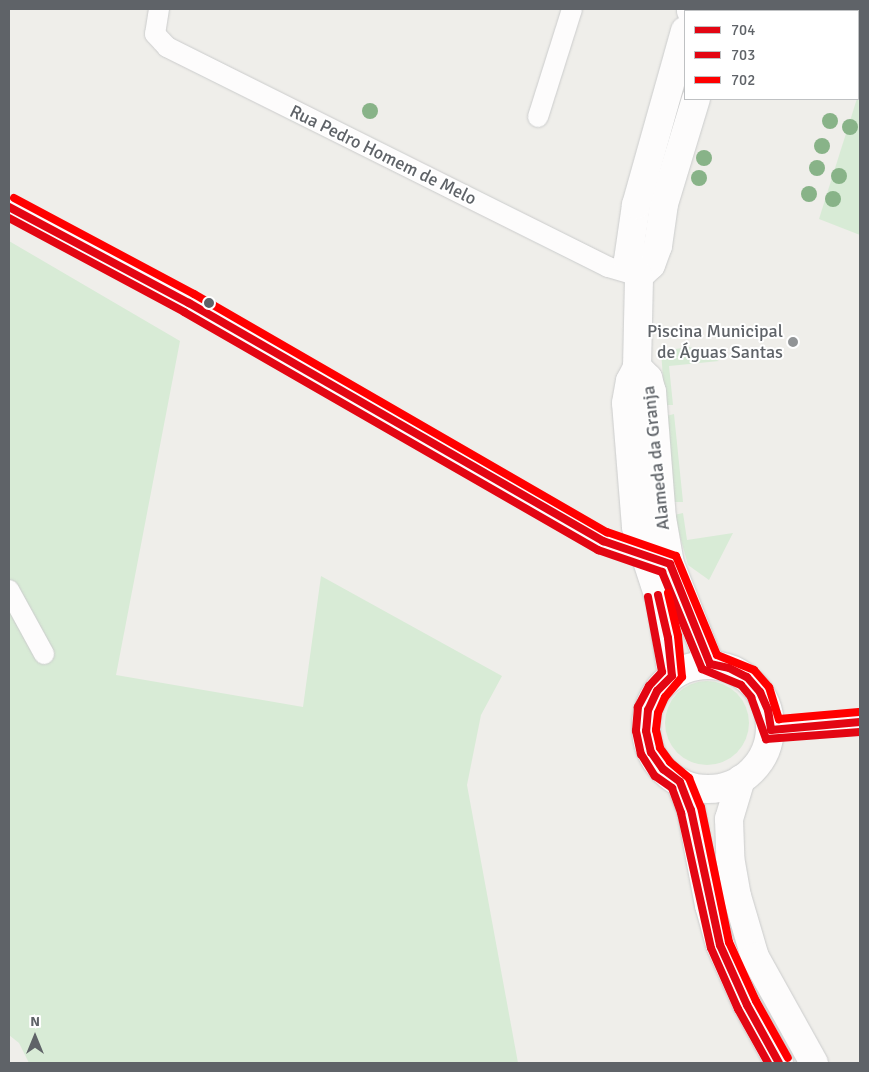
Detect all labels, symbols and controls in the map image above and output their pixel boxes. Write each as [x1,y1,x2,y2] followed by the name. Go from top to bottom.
[684,10,859,100] legend
[731,21,755,39] text: 704
[731,46,755,64] text: 703
[731,71,755,89] text: 702
[286,100,480,210] street label: Rua Pedro Homem de Melo
[204,298,214,308] unlabelled marker
[647,321,783,364] place label: Piscina Municipal de Águas Santas
[787,336,799,348] marker: Piscina Municipal de Águas Santas
[638,385,674,531] street label: Alameda da Granja
[10,1012,60,1062] north arrow
[30,1013,40,1030] text: N

